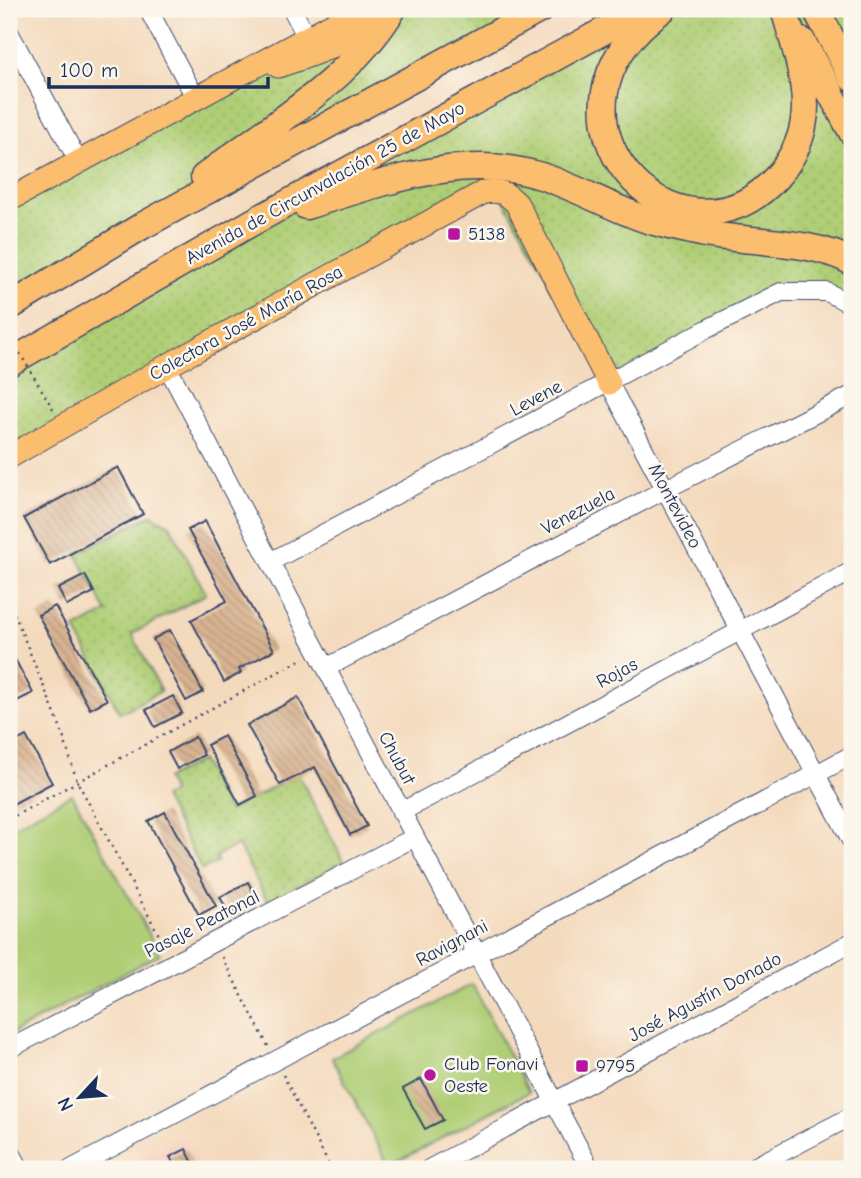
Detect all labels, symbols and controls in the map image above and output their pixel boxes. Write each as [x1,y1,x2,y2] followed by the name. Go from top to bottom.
[49,46,268,90] scale bar
[60,58,118,82] text: 100 m
[182,97,468,269] street label: Avenida de Circunvalación 25 de Mayo
[468,223,505,245] place label: 5138
[446,226,462,242] marker: 5138
[146,261,346,385] street label: Colectora José María Rosa
[506,375,566,421] street label: Levene
[644,460,706,552] street label: Montevideo
[538,483,618,539] street label: Venezuela
[593,653,641,693] street label: Rojas
[374,728,420,789] street label: Chubut
[141,886,263,962] street label: Pasaje Peatonal
[412,915,492,971] street label: Ravignani
[625,947,785,1047] street label: José Agustín Donado
[444,1053,539,1097] place label: Club Fonavi Oeste
[596,1055,635,1077] place label: 9795
[574,1058,590,1074] marker: 9795
[46,1062,116,1132] north arrow
[422,1067,438,1083] marker: Club Fonavi Oeste
[53,1094,78,1114] text: N

